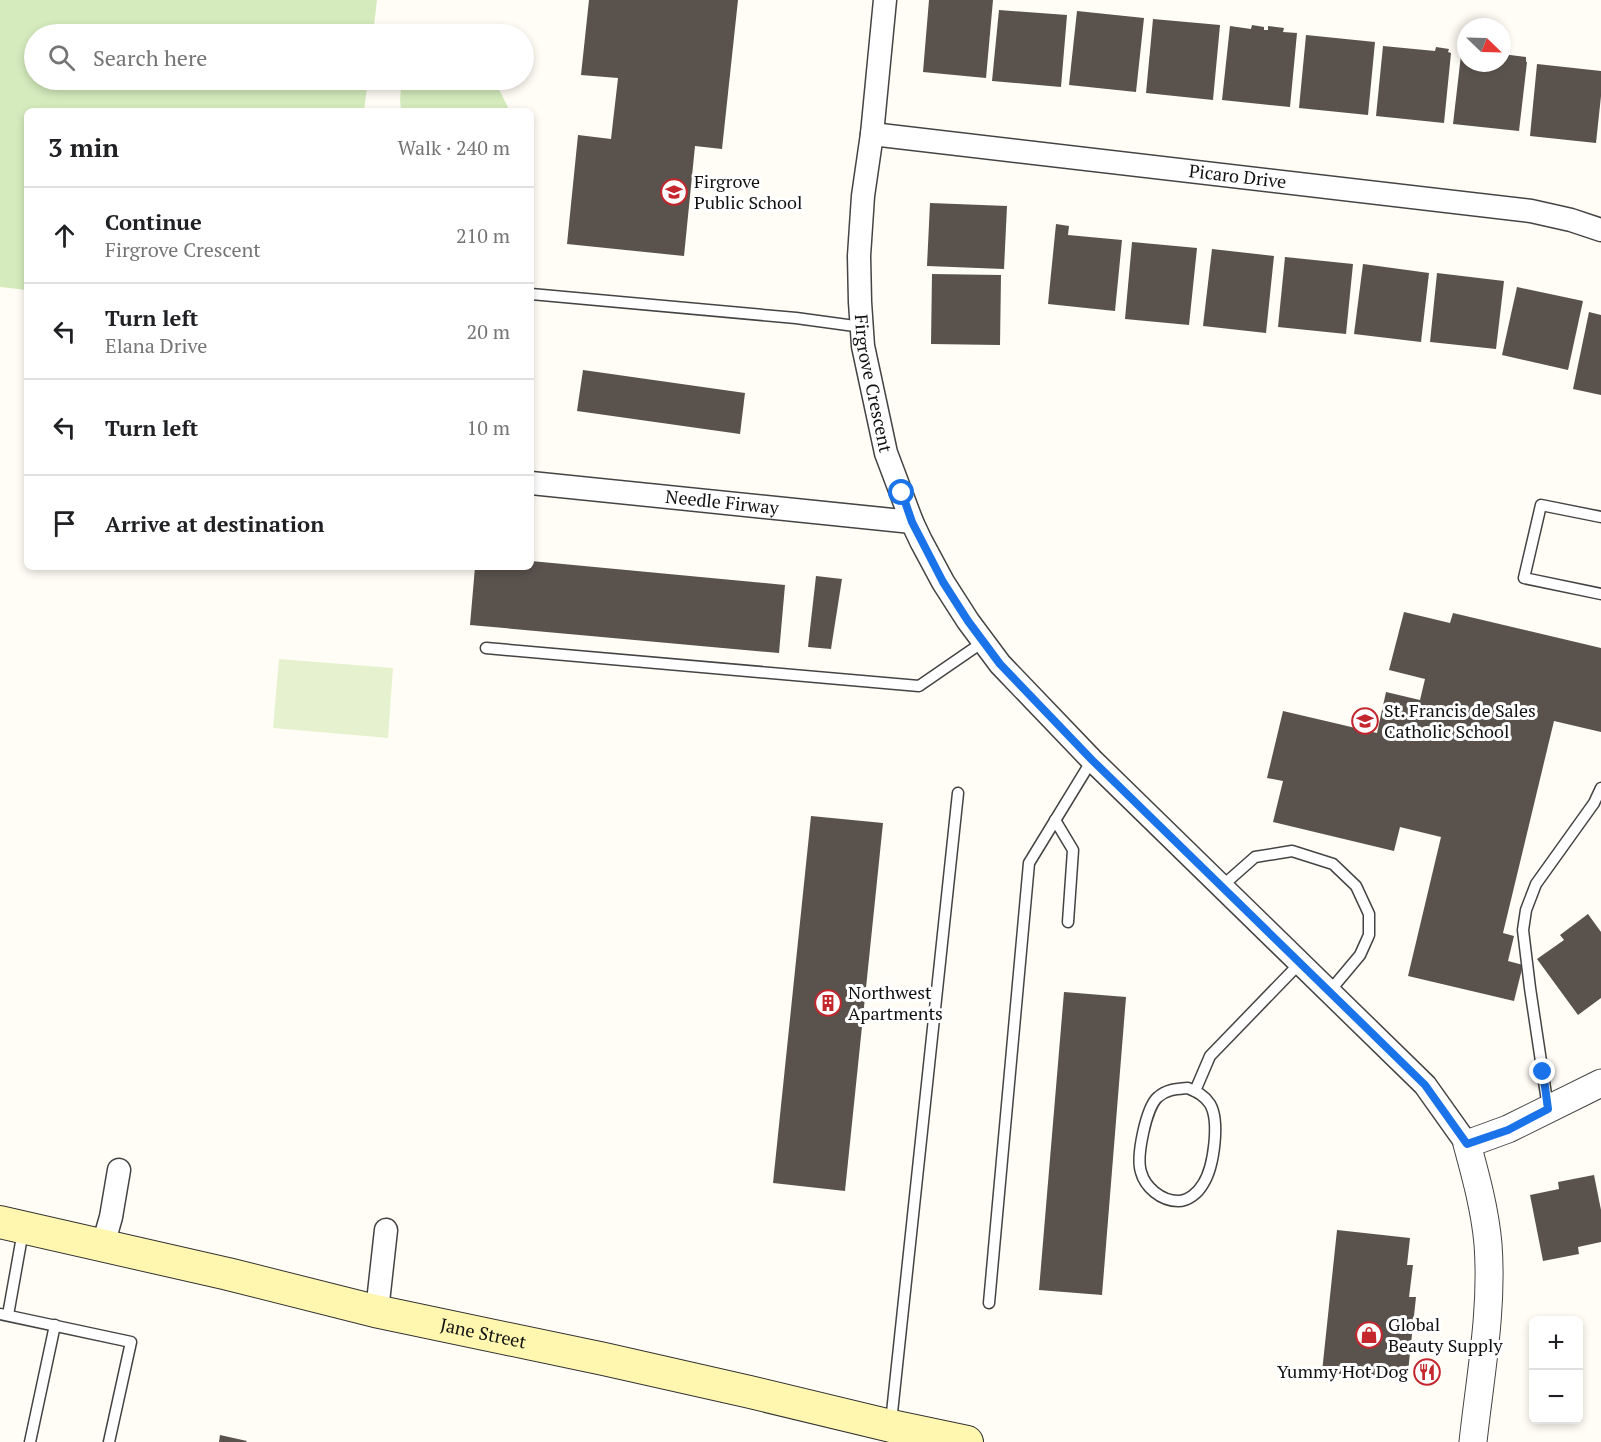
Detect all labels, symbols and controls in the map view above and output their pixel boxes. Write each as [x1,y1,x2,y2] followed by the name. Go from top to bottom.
[1457,18,1511,72] north arrow
[24,24,534,90] search box
[45,41,78,74] icon: search
[93,43,207,72] text: Search here
[48,130,119,164] text: 3 min
[398,134,510,161] text: Walk · 240 m
[1188,158,1288,193] street label: Picaro Drive
[694,169,802,214] place label: Firgrove Public School
[659,177,689,207] school or university icon: Firgrove Public School
[105,207,202,236] text: Continue
[48,219,81,252] icon: ahead
[456,222,510,249] text: 210 m
[105,236,261,263] text: Firgrove Crescent
[105,303,198,332] text: Turn left
[850,313,899,455] street label: Firgrove Crescent
[48,315,81,348] icon: left
[467,318,510,345] text: 20 m
[105,332,207,359] text: Elana Drive
[48,411,81,444] icon: left
[105,413,198,442] text: Turn left
[467,414,510,441] text: 10 m
[888,479,914,505] route start
[664,484,781,519] street label: Needle Firway
[48,507,81,540] icon: arrive
[105,509,324,538] text: Arrive at destination
[1384,698,1536,743] place label: St. Francis de Sales Catholic School
[1350,706,1380,736] school or university icon: St. Francis de Sales Catholic School
[848,980,943,1025] place label: Northwest Apartments
[813,988,843,1018] building icon: Northwest Apartments
[1529,1058,1555,1084] route end
[438,1312,529,1353] street label: Jane Street
[1388,1312,1503,1357] place label: Global Beauty Supply
[1529,1316,1583,1424] map controls
[1529,1316,1583,1370] button: +
[1354,1320,1384,1350] shop icon: Global Beauty Supply
[1412,1357,1442,1387] restaurant icon: Yummy Hot Dog
[1277,1359,1409,1383] place label: Yummy Hot Dog
[1529,1370,1583,1424] button: −

